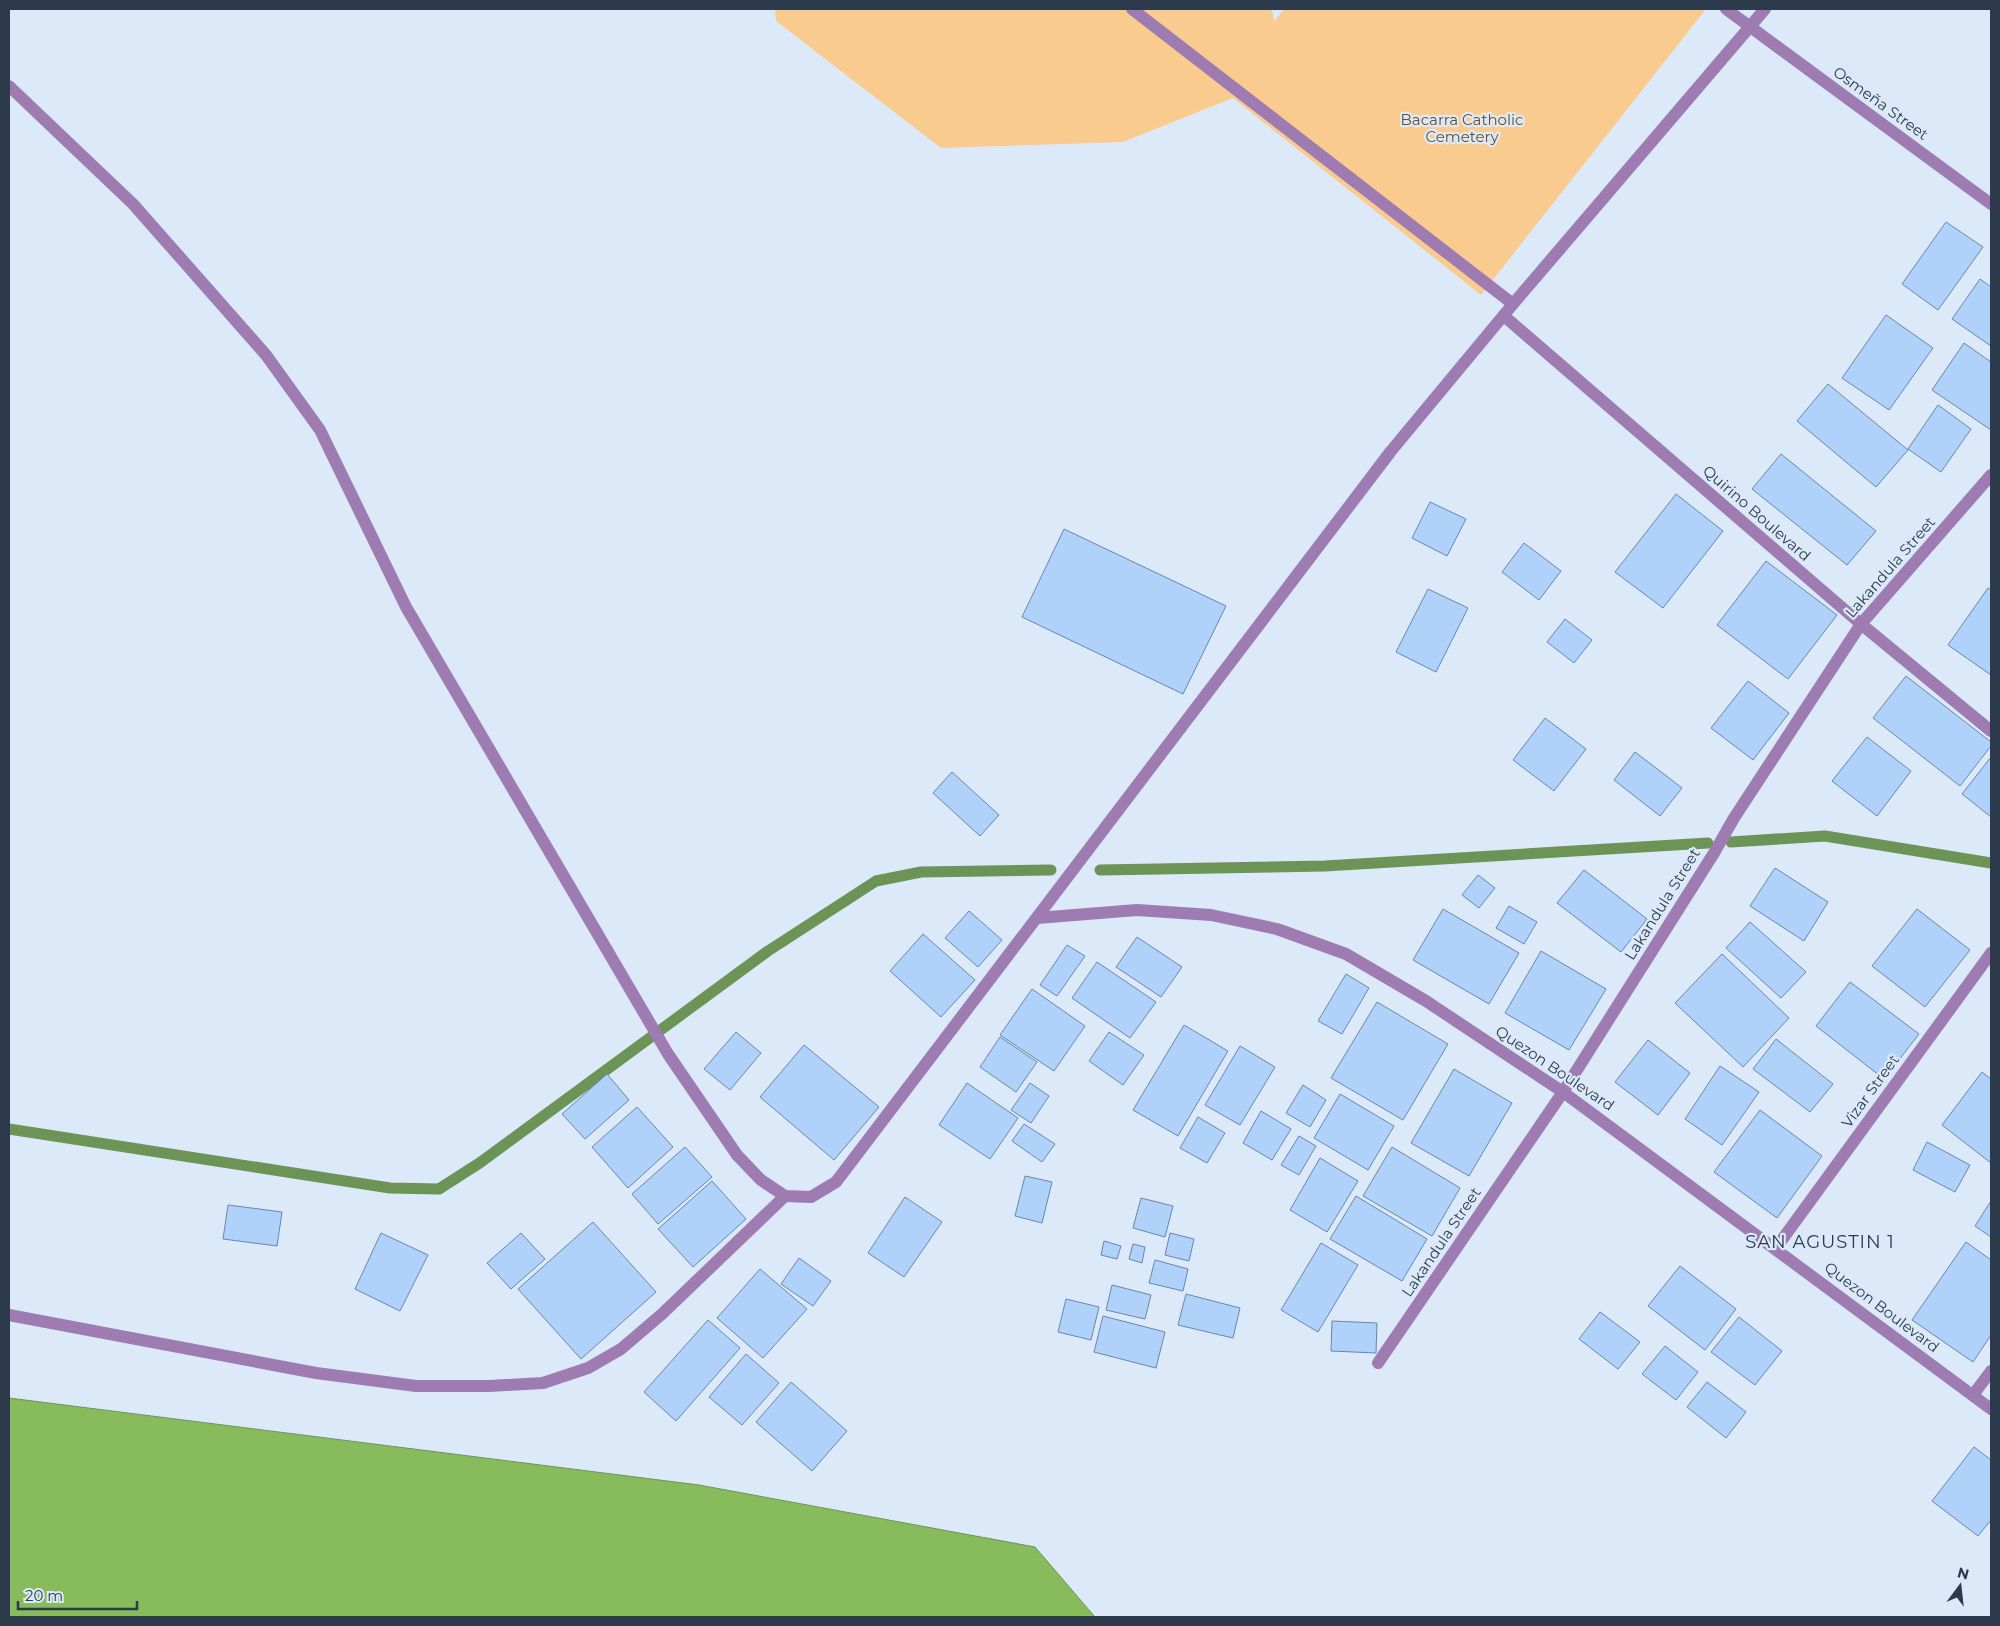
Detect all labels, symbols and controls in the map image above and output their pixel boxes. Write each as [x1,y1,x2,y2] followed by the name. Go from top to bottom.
[1830,62,1932,144] street label: Osmeña Street
[1400,110,1524,146] park label: Bacarra Catholic Cemetery
[1699,461,1815,565] street label: Quirino Boulevard
[1841,512,1939,622] street label: Lakandula Street
[1620,845,1704,963] street label: Lakandula Street
[1492,1021,1618,1115] street label: Quezon Boulevard
[1837,1051,1903,1131] street label: Vizar Street
[1397,1184,1485,1300] street label: Lakandula Street
[1745,1231,1895,1253] district label: SAN AGUSTIN 1
[1821,1258,1943,1356] street label: Quezon Boulevard
[1935,1561,1985,1611] north arrow
[1956,1563,1971,1584] text: N
[18,1578,136,1610] scale bar
[25,1586,63,1605] text: 20 m

